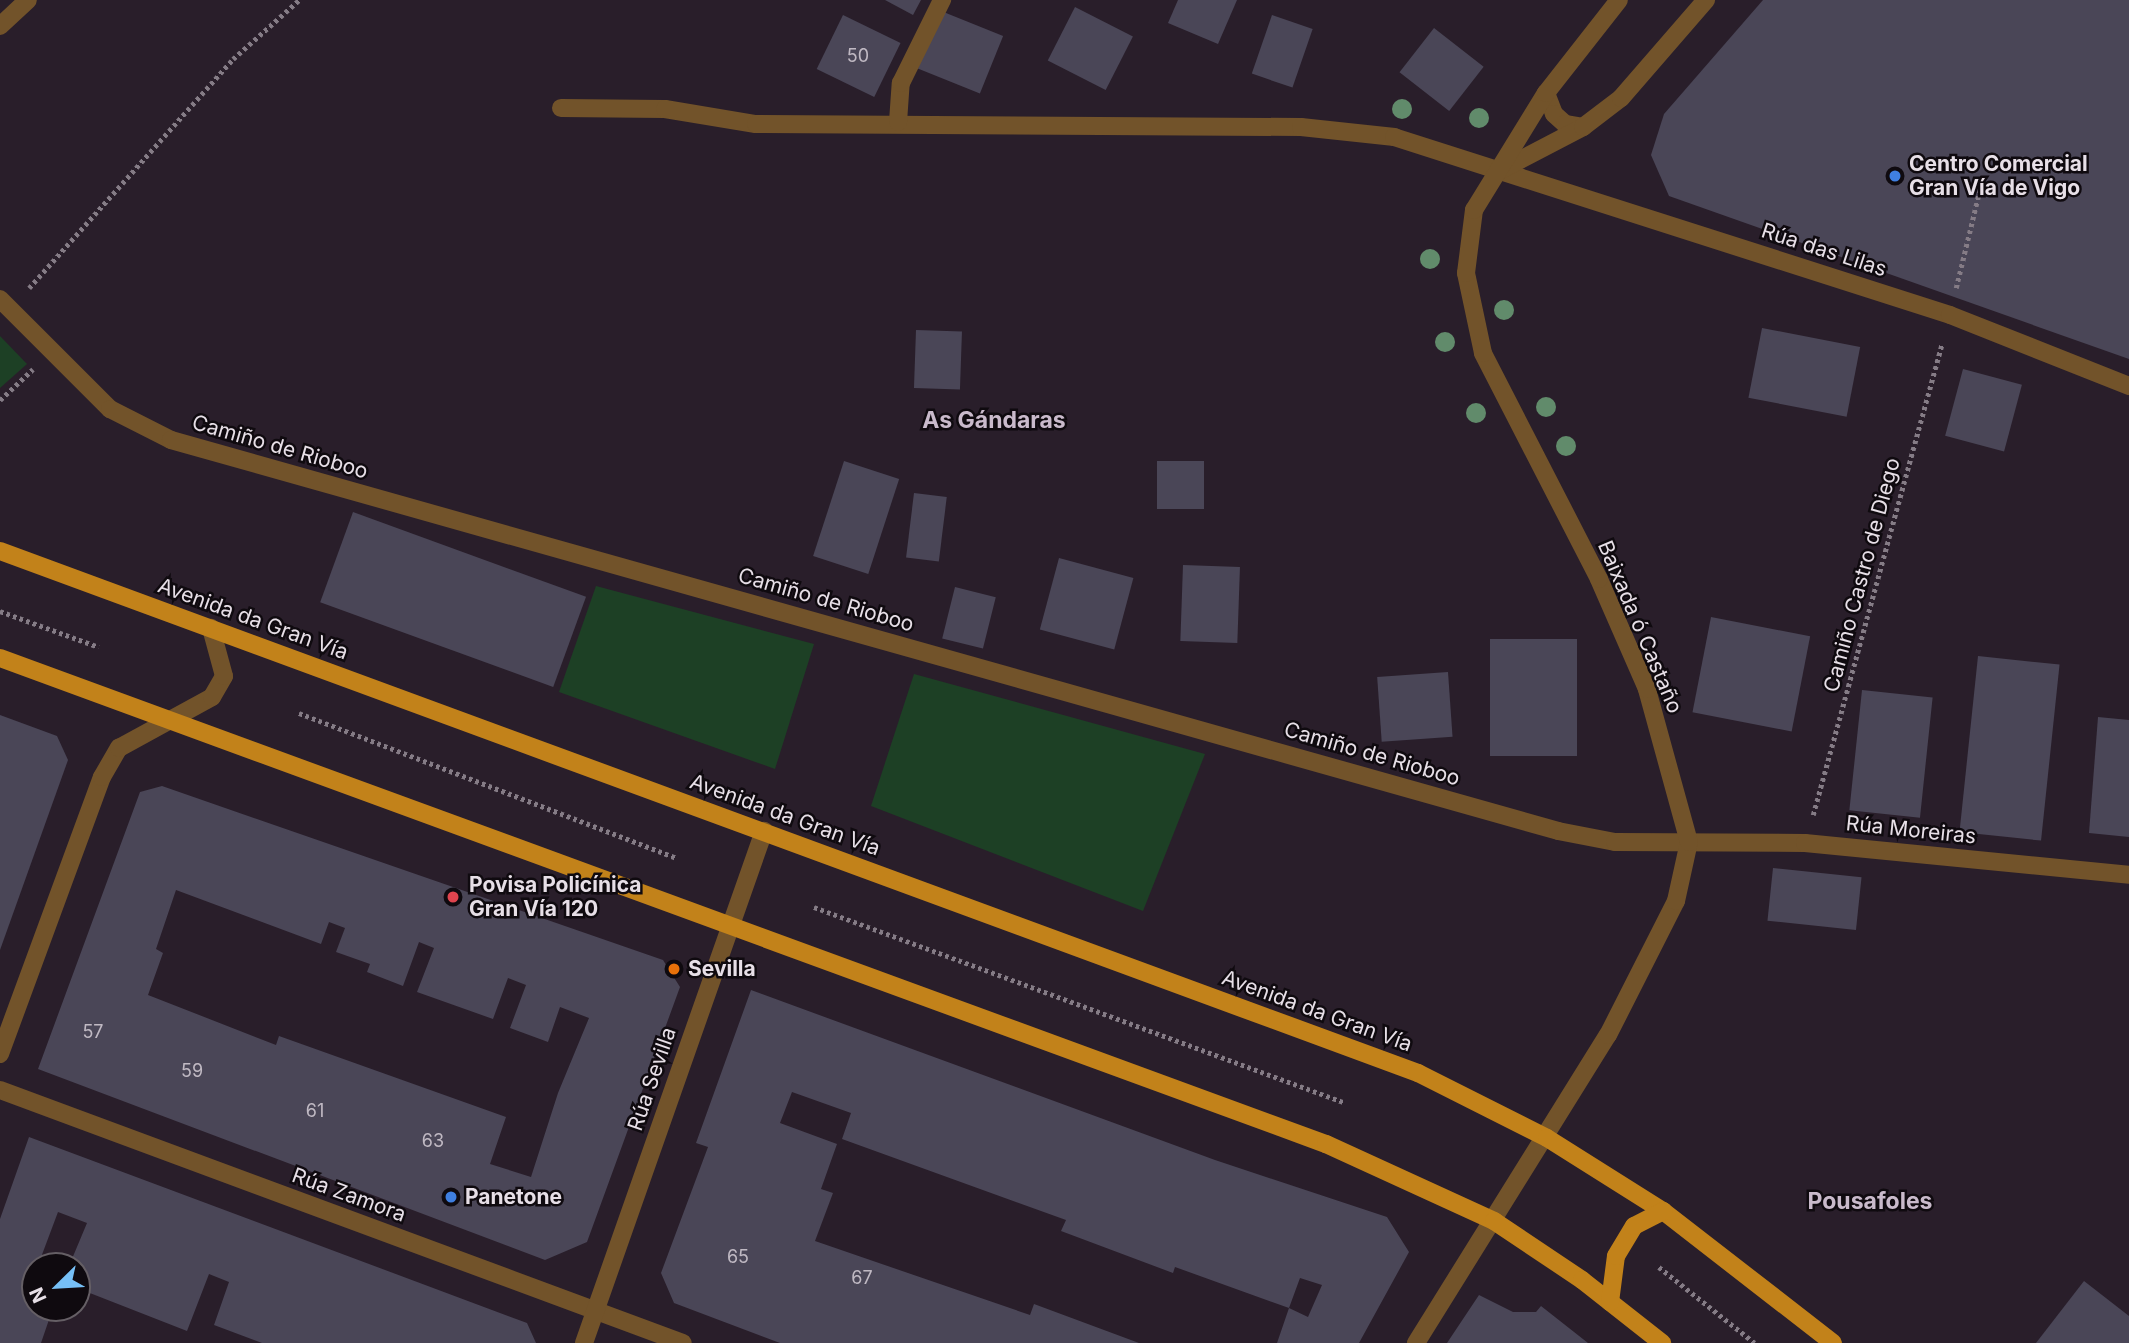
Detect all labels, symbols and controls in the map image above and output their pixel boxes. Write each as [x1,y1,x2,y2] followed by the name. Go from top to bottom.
[847,45,869,67] house number: 50
[1909,151,2088,201] place label: Centro Comercial Gran Vía de Vigo
[1887,168,1903,184] marker: Centro Comercial Gran Vía de Vigo
[1758,218,1890,282] street label: Rúa das Lilas
[922,406,1066,434] district label: As Gándaras
[189,410,371,484] street label: Camiño de Rioboo
[1819,455,1905,695] street label: Camiño Castro de Diego
[1592,537,1688,717] street label: Baixada ó Castaño
[735,563,917,637] street label: Camiño de Rioboo
[155,573,351,665] street label: Avenida da Gran Vía
[1281,717,1463,791] street label: Camiño de Rioboo
[687,769,883,861] street label: Avenida da Gran Vía
[1845,811,1977,849] street label: Rúa Moreiras
[469,872,641,922] place label: Povisa Policínica Gran Vía 120
[443,887,463,907] marker: Povisa Policínica Gran Vía 120
[688,956,756,982] place label: Sevilla
[666,961,682,977] marker: Sevilla
[1219,965,1415,1057] street label: Avenida da Gran Vía
[82,1021,104,1043] house number: 57
[623,1024,681,1134] street label: Rúa Sevilla
[181,1060,203,1082] house number: 59
[306,1100,324,1122] house number: 61
[422,1130,444,1152] house number: 63
[289,1163,409,1227] street label: Rúa Zamora
[465,1184,562,1210] place label: Panetone
[1808,1187,1932,1215] district label: Pousafoles
[443,1189,459,1205] marker: Panetone
[727,1246,749,1268] house number: 65
[21,1252,91,1322] north arrow
[851,1267,873,1289] house number: 67
[25,1284,52,1306] text: N

